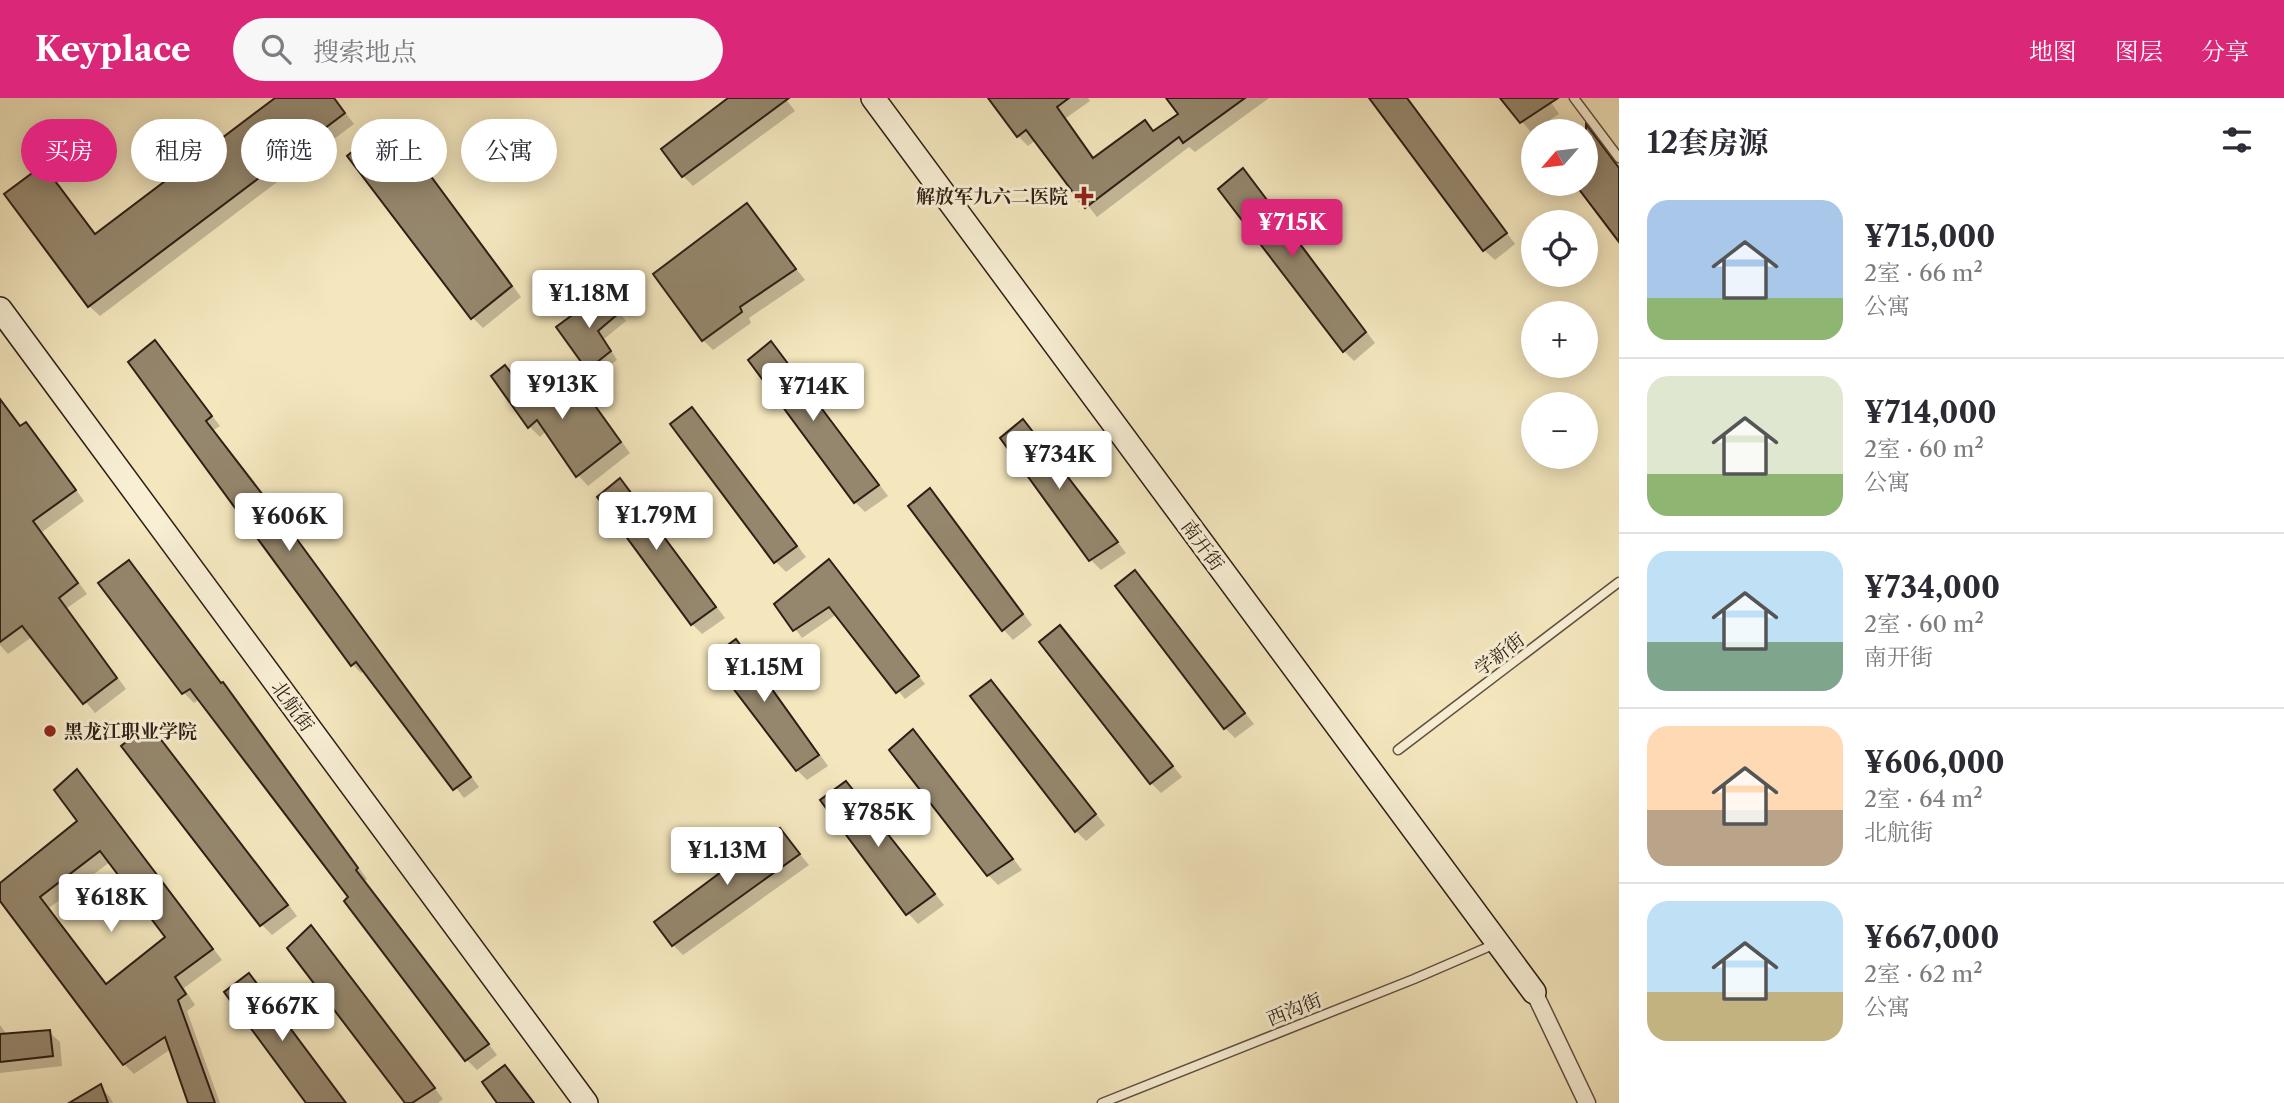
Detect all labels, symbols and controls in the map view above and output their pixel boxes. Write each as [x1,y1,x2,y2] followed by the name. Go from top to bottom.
[233,18,723,81] search box
[35,29,191,70] text: Keyplace
[257,30,295,68] icon: search
[313,36,417,68] text: 搜索地点
[2029,37,2077,66] text: 地图
[2115,37,2163,66] text: 图层
[2201,37,2249,66] text: 分享
[21,119,117,182] chip: 买房
[131,119,227,182] chip: 租房
[241,119,337,182] chip: 筛选
[351,119,447,182] chip: 新上
[461,119,557,182] chip: 公寓
[1521,119,1598,196] north arrow
[1521,119,1598,469] map controls
[2218,121,2256,159] icon: filters
[1647,124,1768,161] text: 12套房源
[916,185,1068,208] place label: 解放军九六二医院
[1074,186,1094,206] marker: 解放军九六二医院
[1243,200,1341,259] pin: ¥715K
[1257,208,1327,236] text: ¥715K
[1521,210,1598,287] button: locate
[1864,218,1995,255] text: ¥715,000
[1703,228,1787,312] icon: home
[1864,259,1983,287] text: 2室 · 66 m²
[532,271,646,330] pin: ¥1.18M
[548,279,630,307] text: ¥1.18M
[1864,292,1910,320] text: 公寓
[1521,301,1598,378] button: +
[513,362,611,421] pin: ¥913K
[764,364,862,423] pin: ¥714K
[526,370,598,398] text: ¥913K
[778,372,848,400] text: ¥714K
[1521,392,1598,469] button: −
[1864,394,1997,431] text: ¥714,000
[1703,404,1787,488] icon: home
[1010,432,1108,491] pin: ¥734K
[1864,435,1984,463] text: 2室 · 60 m²
[1023,440,1095,468] text: ¥734K
[1864,468,1910,496] text: 公寓
[599,492,713,552] pin: ¥1.79M
[240,494,338,553] pin: ¥606K
[615,501,697,529] text: ¥1.79M
[251,502,327,530] text: ¥606K
[1177,515,1229,575] street label: 南开街
[1864,569,2000,606] text: ¥734,000
[1703,579,1787,663] icon: home
[1864,610,1984,638] text: 2室 · 60 m²
[1470,628,1529,681] street label: 学新街
[1864,643,1933,671] text: 南开街
[707,644,821,704] pin: ¥1.15M
[724,653,804,681] text: ¥1.15M
[267,676,319,736] street label: 北航街
[64,720,197,743] place label: 黑龙江职业学院
[42,723,58,739] marker: 黑龙江职业学院
[1864,744,2005,781] text: ¥606,000
[1703,754,1787,838] icon: home
[1864,785,1983,813] text: 2室 · 64 m²
[829,790,927,849] pin: ¥785K
[842,798,914,826] text: ¥785K
[1864,818,1933,846] text: 北航街
[670,828,784,887] pin: ¥1.13M
[687,836,767,864] text: ¥1.13M
[62,874,160,934] pin: ¥618K
[75,883,147,911] text: ¥618K
[1864,919,1999,956] text: ¥667,000
[1703,929,1787,1013] icon: home
[1864,960,1983,988] text: 2室 · 62 m²
[233,984,331,1043] pin: ¥667K
[1263,988,1325,1031] street label: 西沟街
[245,992,319,1020] text: ¥667K
[1864,993,1910,1021] text: 公寓

